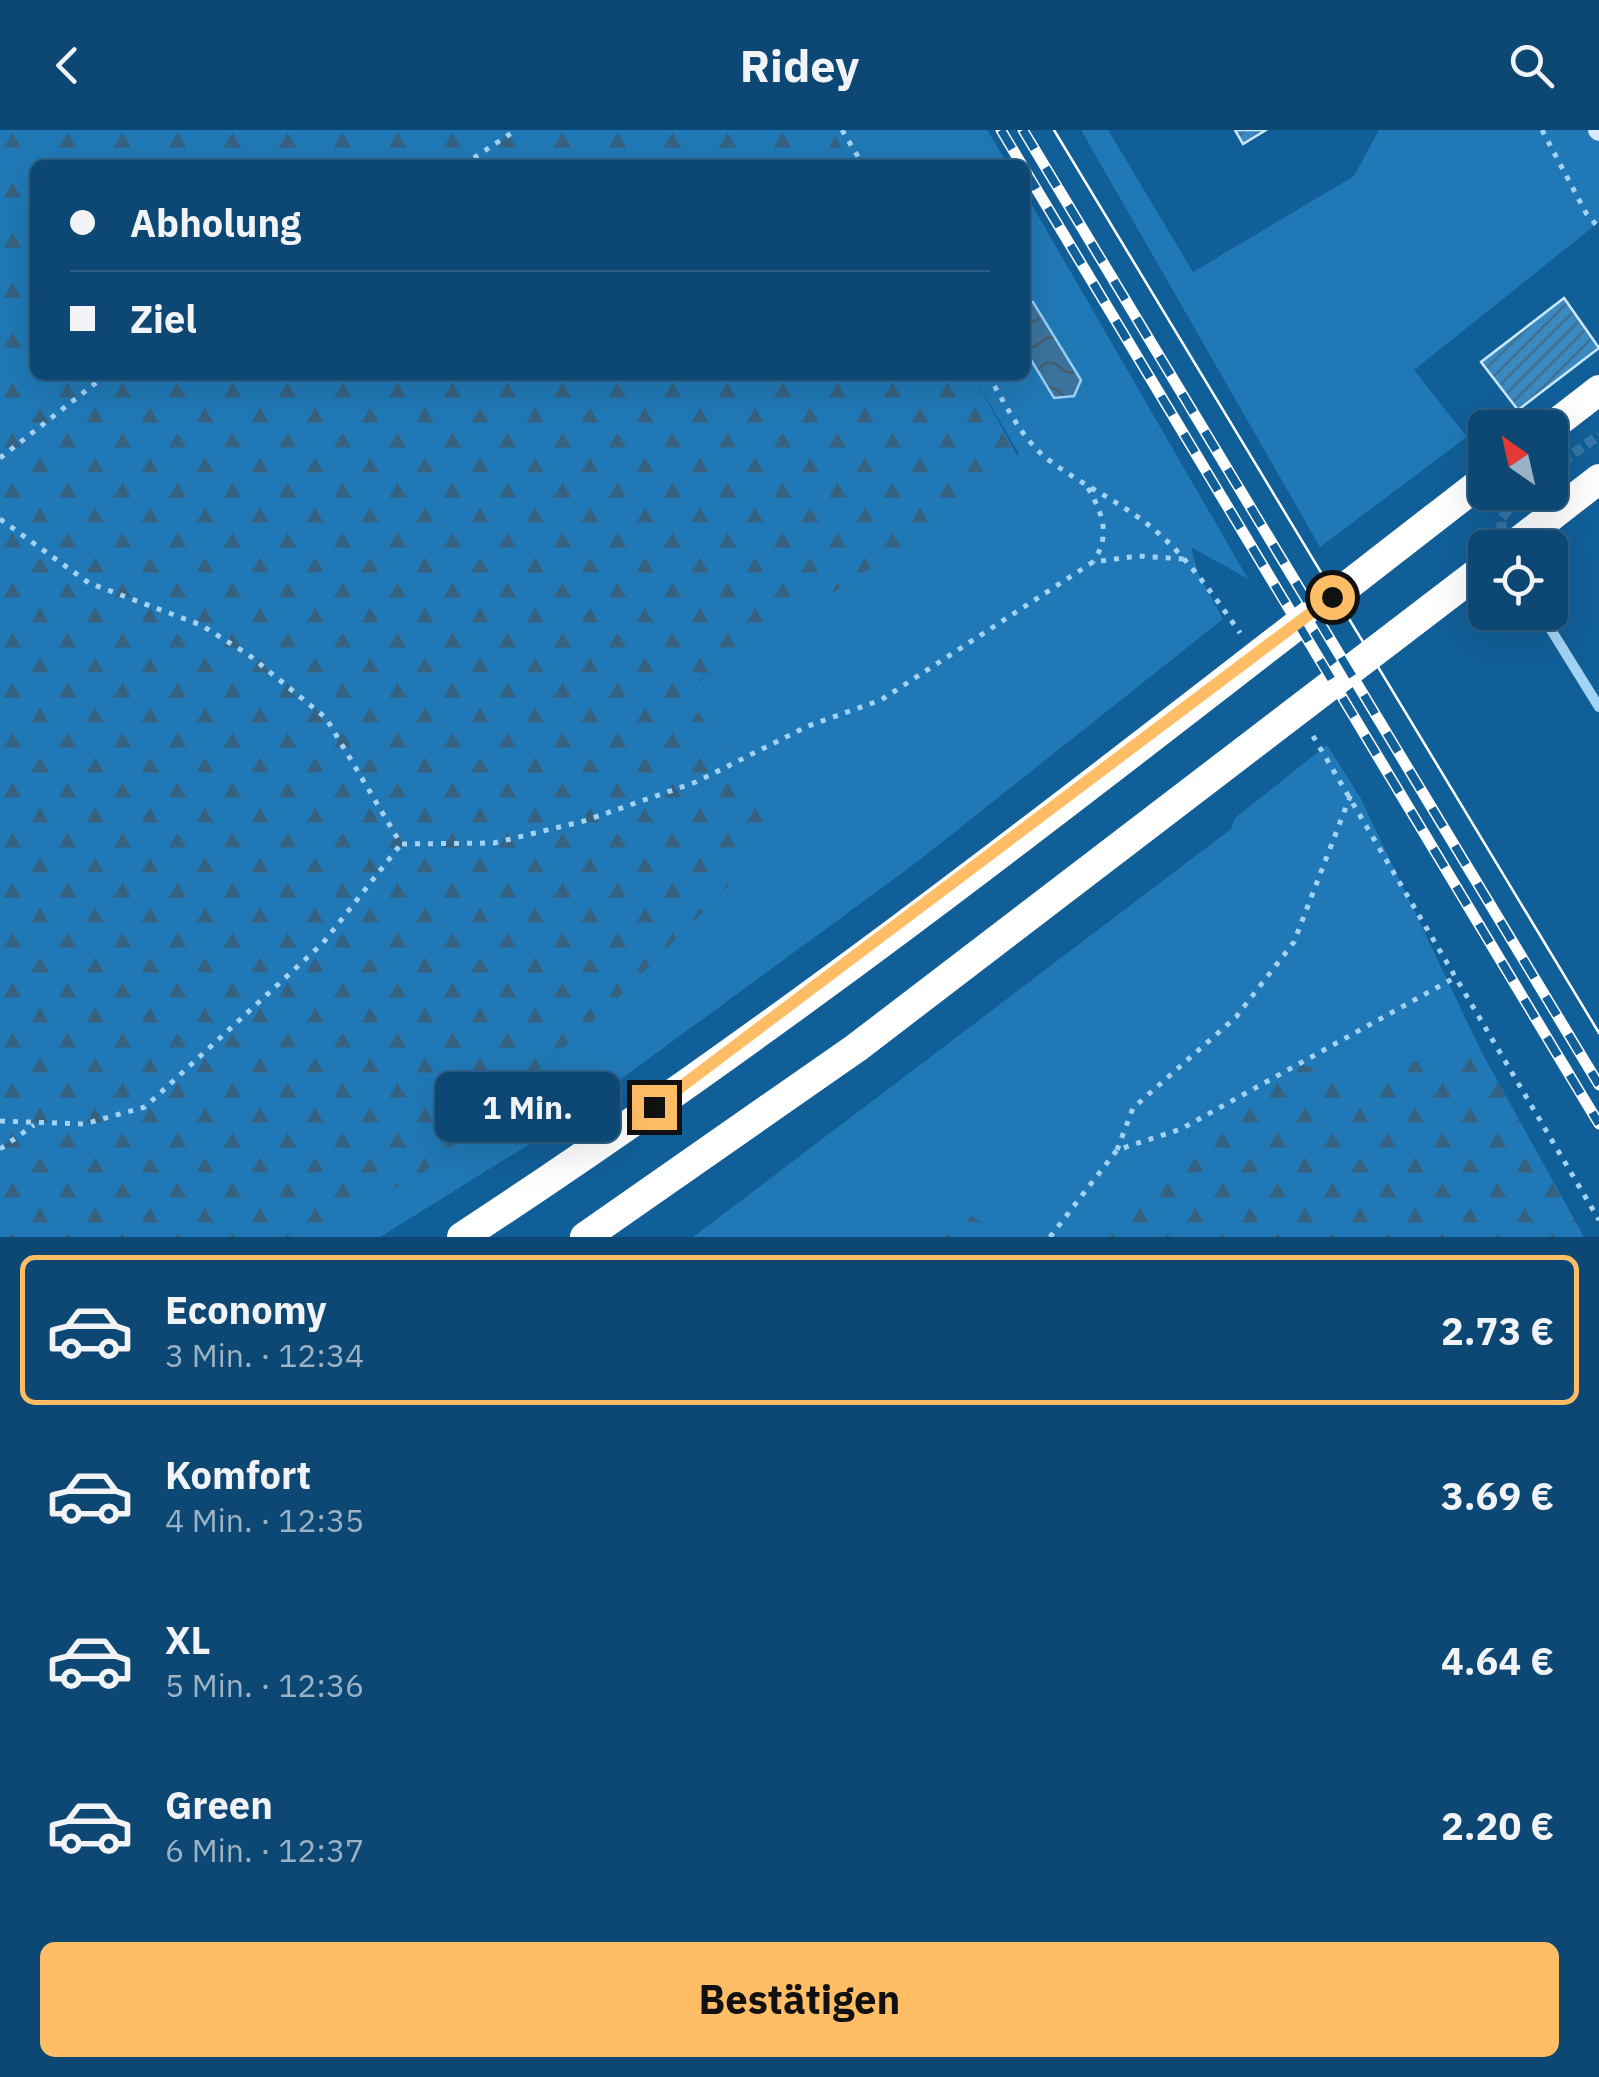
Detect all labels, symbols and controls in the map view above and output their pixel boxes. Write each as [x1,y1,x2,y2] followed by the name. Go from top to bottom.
[740,36,859,94] text: Ridey
[40,38,95,93] icon: back
[1504,38,1559,93] icon: search
[130,198,301,247] text: Abholung
[130,294,197,343] text: Ziel
[1468,410,1568,510] north arrow
[1468,410,1568,630] map controls
[1468,530,1568,630] button: locate
[1310,575,1355,620] route start
[434,1072,619,1142] callout: 1 Min.
[632,1085,677,1130] route end
[482,1086,573,1128] text: 1 Min.
[45,1285,135,1375] icon: car
[165,1285,327,1334] text: Economy
[1441,1306,1554,1355] text: 2.73 €
[165,1334,364,1376] text: 3 Min. · 12:34
[45,1450,135,1540] icon: car
[165,1450,311,1499] text: Komfort
[1441,1471,1554,1520] text: 3.69 €
[165,1499,364,1541] text: 4 Min. · 12:35
[45,1615,135,1705] icon: car
[165,1615,211,1664] text: XL
[1441,1636,1554,1685] text: 4.64 €
[165,1664,364,1706] text: 5 Min. · 12:36
[45,1780,135,1870] icon: car
[165,1780,273,1829] text: Green
[1441,1801,1554,1850] text: 2.20 €
[165,1829,364,1871] text: 6 Min. · 12:37
[40,1942,1559,2057] button: Bestätigen

